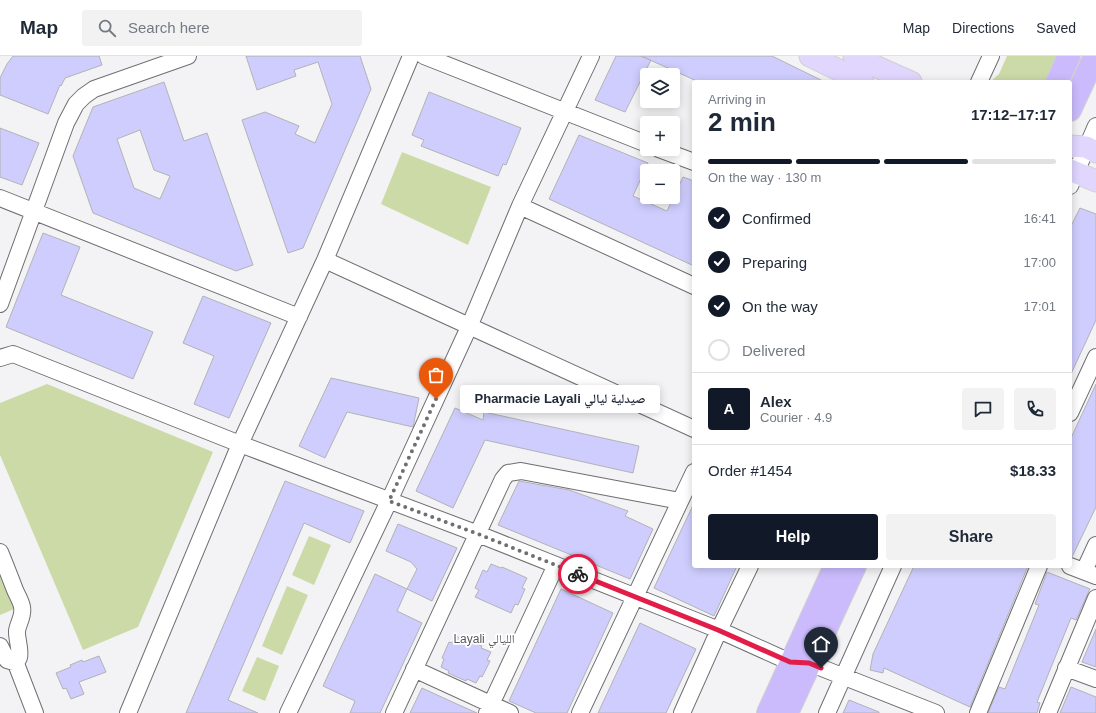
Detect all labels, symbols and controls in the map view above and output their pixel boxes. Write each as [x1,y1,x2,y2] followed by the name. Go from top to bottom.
[82,10,362,46] search box
[20,17,58,38] text: Map
[96,17,118,39] icon: search
[128,19,210,36] text: Search here
[903,20,930,36] text: Map
[952,20,1014,36] text: Directions
[1036,20,1076,36] text: Saved
[640,68,680,204] map controls
[640,68,680,108] button: layers
[708,92,766,107] text: Arriving in
[971,106,1056,123] text: 17:12–17:17
[708,107,776,137] text: 2 min
[640,116,680,156] button: +
[640,164,680,204] button: −
[708,170,821,185] text: On the way · 130 m
[708,207,730,229] icon: check
[742,210,811,227] text: Confirmed
[1023,211,1056,226] text: 16:41
[708,251,730,273] icon: check
[742,254,807,271] text: Preparing
[1023,255,1056,270] text: 17:00
[708,295,730,317] icon: check
[742,298,818,315] text: On the way
[1023,299,1056,314] text: 17:01
[742,342,805,359] text: Delivered
[419,358,453,399] pin
[425,364,447,386] icon: bag
[460,385,660,413] callout: Pharmacie Layali صيدلية ليالي
[962,388,1004,430] button: chat
[1014,388,1056,430] button: phone
[475,391,645,406] text: Pharmacie Layali صيدلية ليالي
[760,393,792,410] text: Alex
[724,400,734,417] text: A
[760,410,832,425] text: Courier · 4.9
[708,462,792,479] text: Order #1454
[1010,462,1056,479] text: $18.33
[708,514,878,560] button: Help
[886,514,1056,560] button: Share
[558,554,598,594] courier
[567,563,589,585] icon: bike
[804,627,838,668] pin
[453,632,515,649] district label: Layali الليالي
[810,633,832,655] icon: home

